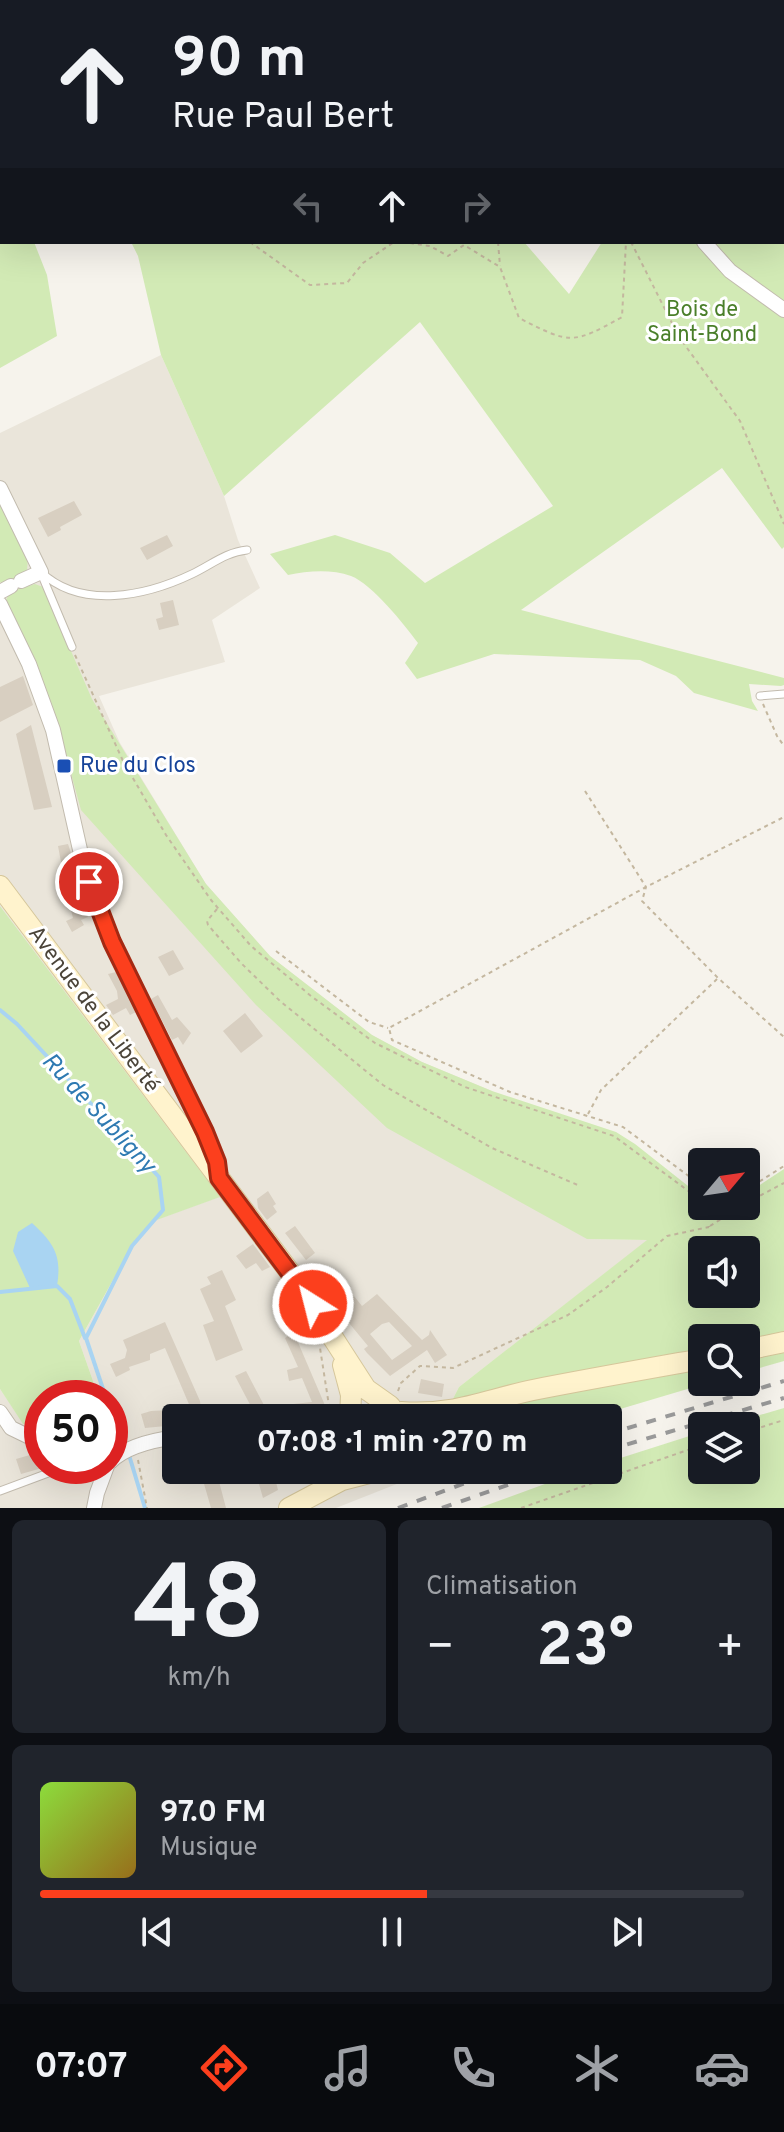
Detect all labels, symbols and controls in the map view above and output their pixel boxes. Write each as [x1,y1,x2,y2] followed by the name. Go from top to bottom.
[172,26,307,96] text: 90 m
[40,32,144,136] icon: ahead
[172,95,394,141] text: Rue Paul Bert
[286,184,330,228] icon: left
[370,184,414,228] icon: ahead
[454,184,498,228] icon: right
[647,297,757,349] park label: Bois de Saint-Bond
[80,753,196,780] place label: Rue du Clos
[55,757,73,775] marker: Rue du Clos
[55,848,123,916] pin
[67,860,111,904] icon: arrive
[21,921,165,1099] street label: Avenue de la Liberté
[34,1047,163,1182] water label: Ru de Subligny
[688,1148,760,1220] north arrow
[688,1148,760,1484] map controls
[688,1236,760,1308] button: sound
[271,1262,355,1346] position arrow
[688,1324,760,1396] button: search
[24,1380,128,1484] speed limit sign: 50
[688,1412,760,1484] button: layers
[257,1425,527,1462] text: 07:08 · 1 min · 270 m
[133,1544,265,1676] text: 48
[426,1571,578,1604] text: Climatisation
[536,1611,634,1687] text: 23°
[426,1621,454,1677] text: −
[716,1621,744,1677] text: +
[167,1662,231,1695] text: km/h
[160,1795,266,1832] text: 97.0 FM
[160,1832,257,1865] text: Musique
[135,1910,179,1954] icon: previous
[370,1910,414,1954] icon: pause
[605,1910,649,1954] icon: next
[196,2040,252,2096] icon: directions
[320,2040,376,2096] icon: music
[445,2040,501,2096] icon: phone
[569,2040,625,2096] icon: climate
[694,2040,750,2096] icon: car
[34,2045,128,2091] text: 07:07

